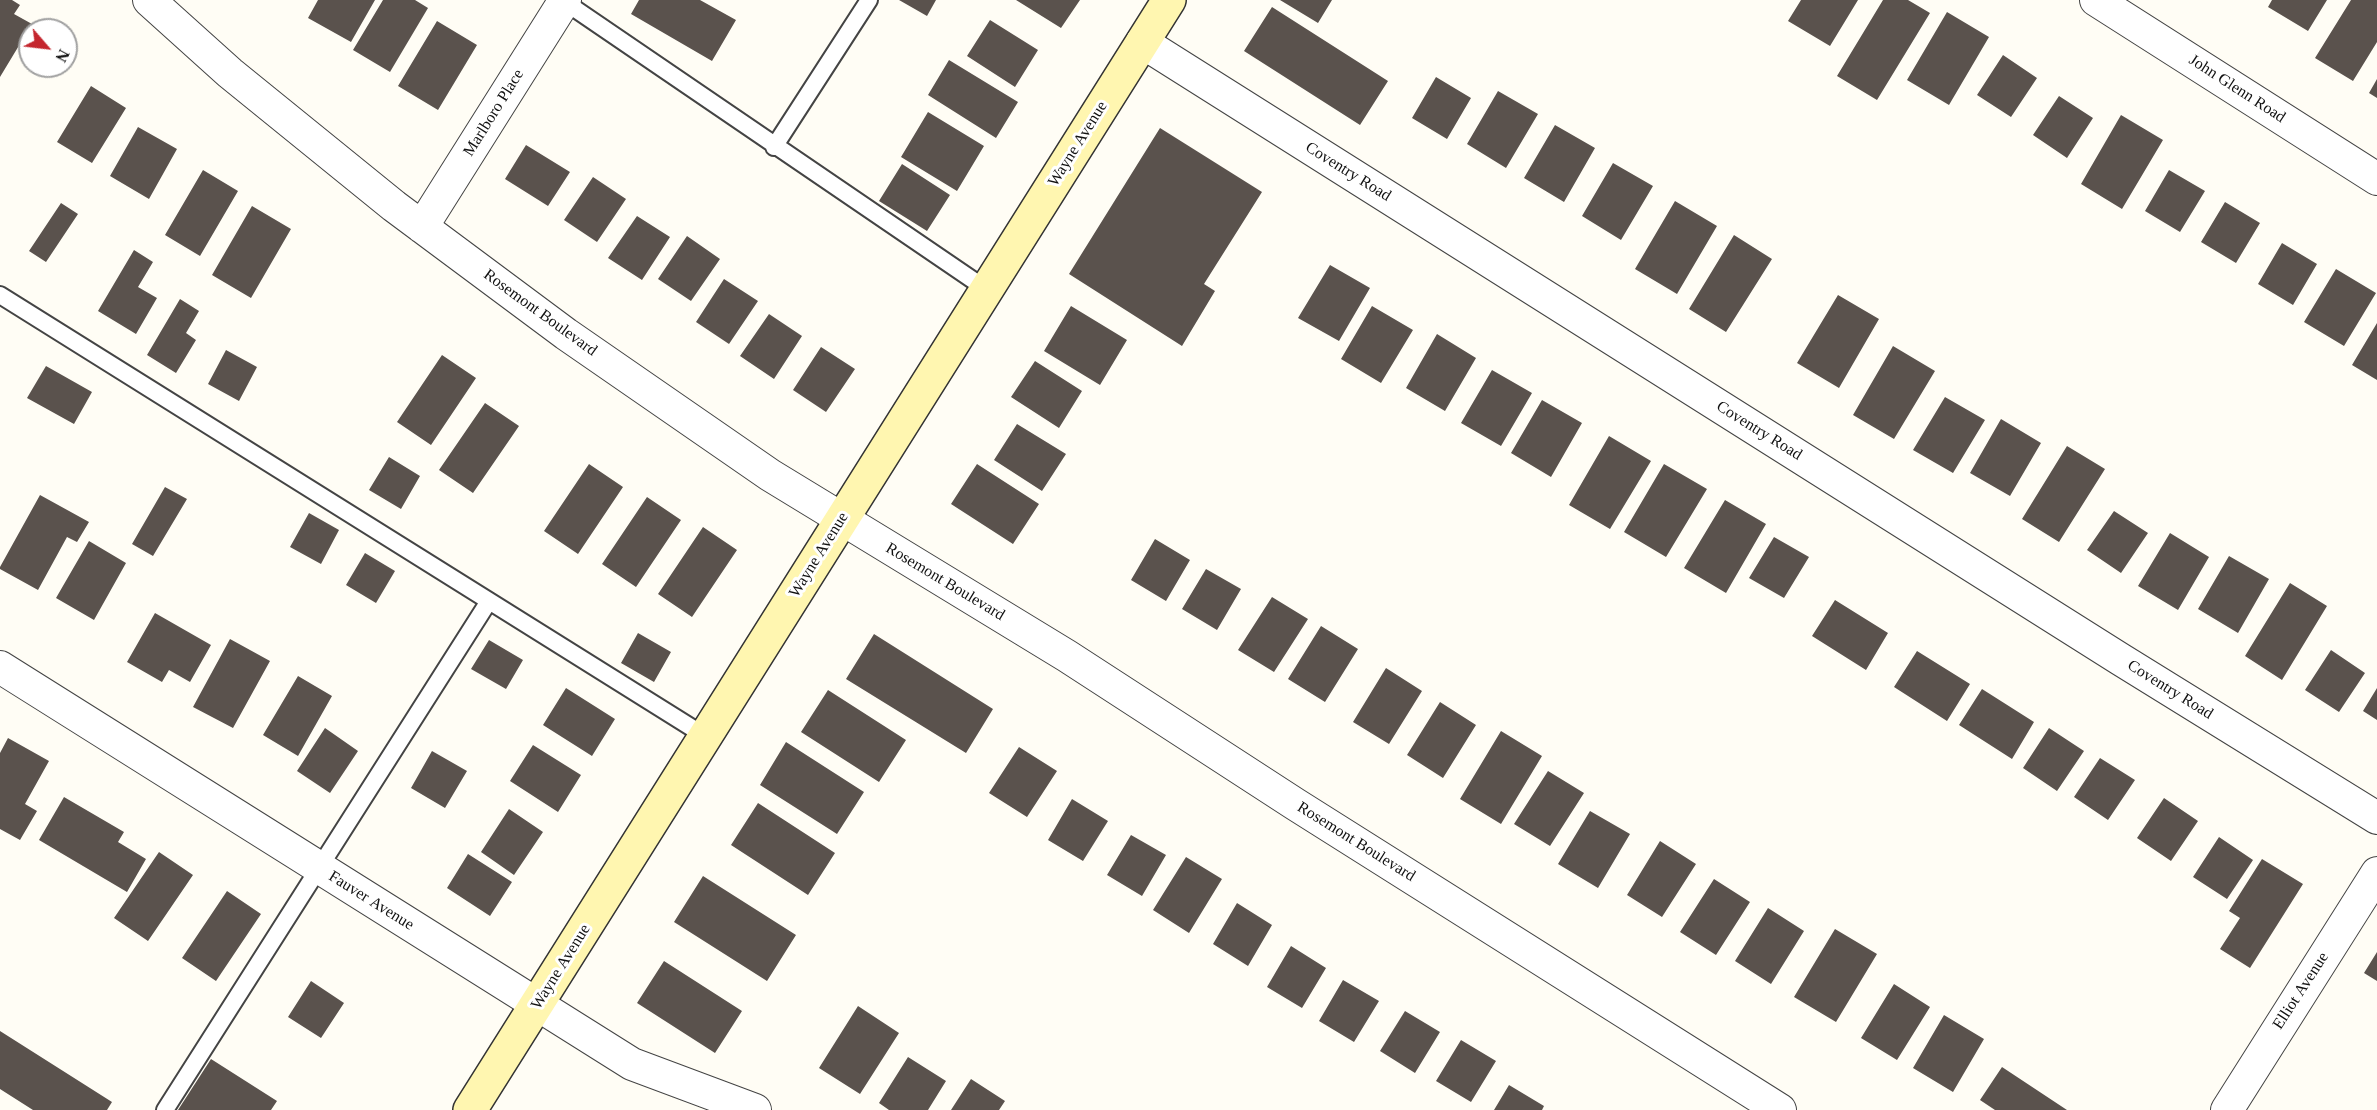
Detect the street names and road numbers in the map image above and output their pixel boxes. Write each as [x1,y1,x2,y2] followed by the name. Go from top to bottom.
[2185,51,2289,127] street label: John Glenn Road
[460,66,528,160] street label: Marlboro Place
[1044,98,1112,190] street label: Wayne Avenue
[1302,138,1394,206] street label: Coventry Road
[480,265,600,361] street label: Rosemont Boulevard
[1713,397,1805,465] street label: Coventry Road
[785,509,853,601] street label: Wayne Avenue
[882,539,1008,625] street label: Rosemont Boulevard
[2124,656,2216,724] street label: Coventry Road
[1293,798,1419,886] street label: Rosemont Boulevard
[325,867,417,935] street label: Fauver Avenue
[527,921,595,1013] street label: Wayne Avenue
[2269,949,2333,1033] street label: Elliot Avenue

